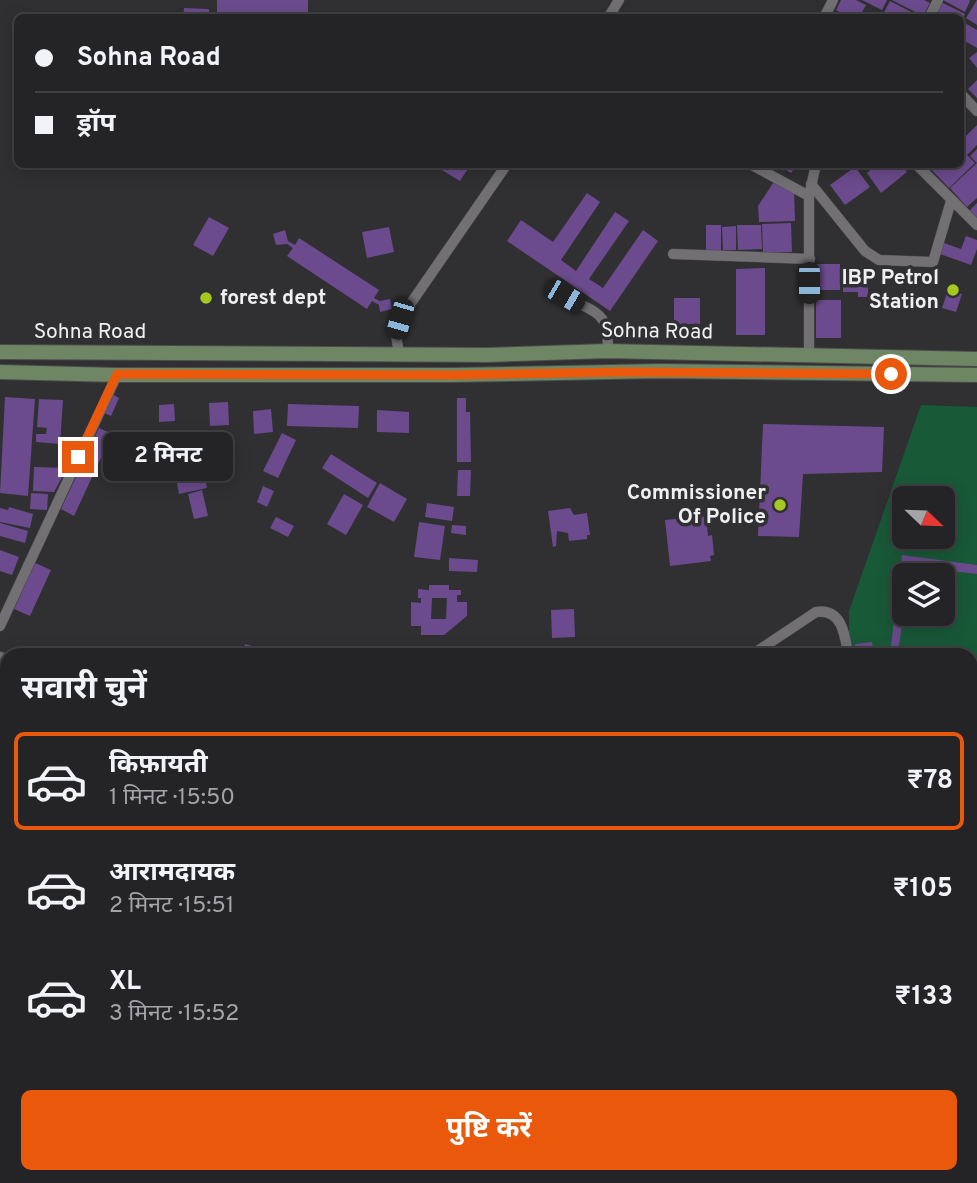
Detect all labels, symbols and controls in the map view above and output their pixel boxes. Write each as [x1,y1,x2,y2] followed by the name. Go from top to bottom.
[77,42,221,75] text: Sohna Road
[77,108,115,141] text: ड्रॉप
[799,262,820,304] car
[841,265,939,316] place label: IBP Petrol Station
[542,276,589,316] car
[945,282,961,298] marker: IBP Petrol Station
[220,285,326,312] place label: forest dept
[198,290,214,306] marker: forest dept
[385,296,416,342] car
[600,318,714,346] street label: Sohna Road
[34,319,146,346] street label: Sohna Road
[875,358,907,390] route start
[102,433,232,482] callout: 2 मिनट
[62,441,94,473] route end
[134,442,202,471] text: 2 मिनट
[627,480,766,531] place label: Commissioner Of Police
[892,486,956,550] north arrow
[892,486,955,626] map controls
[772,497,788,513] marker: Commissioner Of Police
[892,563,955,626] button: layers
[21,670,147,710] text: सवारी चुनें
[109,749,208,782] text: किफ़ायती
[25,750,88,813] icon: car
[906,765,953,798] text: ₹78
[109,784,235,813] text: 1 मिनट · 15:50
[109,857,235,890] text: आरामदायक
[25,858,88,921] icon: car
[893,873,953,906] text: ₹105
[109,892,234,921] text: 2 मिनट · 15:51
[25,966,88,1029] icon: car
[109,966,141,999] text: XL
[894,981,953,1014] text: ₹133
[109,1000,239,1029] text: 3 मिनट · 15:52
[21,1090,957,1170] button: पुष्टि करें

